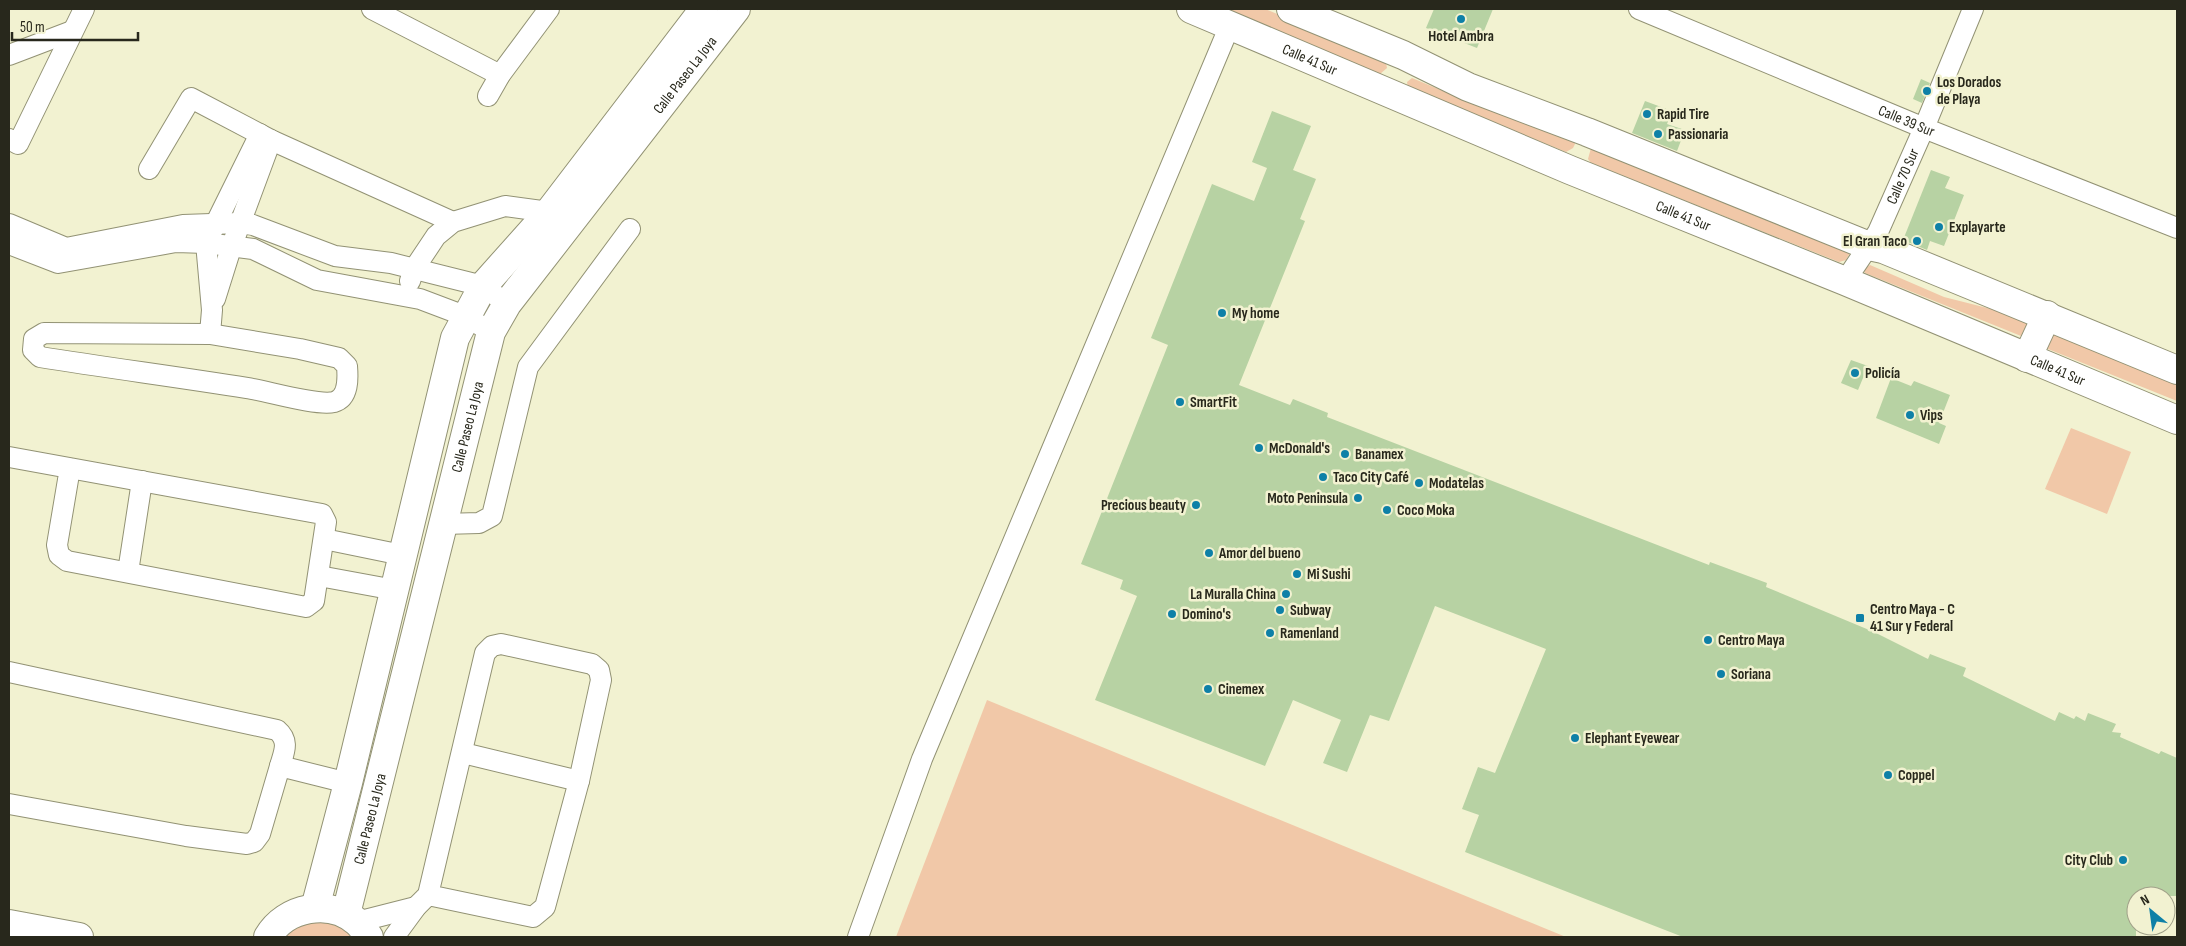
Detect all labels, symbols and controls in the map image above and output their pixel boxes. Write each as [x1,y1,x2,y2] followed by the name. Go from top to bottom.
[12,10,139,42] scale bar
[1455,13,1467,25] marker: Hotel Ambra
[20,18,45,37] text: 50 m
[1428,27,1494,46] place label: Hotel Ambra
[649,32,721,118] street label: Calle Paseo La Joya
[1279,39,1341,80] street label: Calle 41 Sur
[1937,73,2001,109] place label: Los Dorados de Playa
[1921,85,1933,97] marker: Los Dorados de Playa
[1876,101,1938,141] street label: Calle 39 Sur
[1657,105,1709,124] place label: Rapid Tire
[1641,108,1653,120] marker: Rapid Tire
[1668,125,1728,144] place label: Passionaria
[1652,128,1664,140] marker: Passionaria
[1882,145,1924,207] street label: Calle 70 Sur
[1653,196,1714,236] street label: Calle 41 Sur
[1949,218,2006,237] place label: Explayarte
[1933,221,1945,233] marker: Explayarte
[1843,232,1907,251] place label: El Gran Taco
[1911,235,1923,247] marker: El Gran Taco
[1232,304,1280,323] place label: My home
[1216,307,1228,319] marker: My home
[2027,350,2089,390] street label: Calle 41 Sur
[1865,364,1900,383] place label: Policía
[1849,367,1861,379] marker: Policía
[447,379,488,474] street label: Calle Paseo La Joya
[1190,393,1237,412] place label: SmartFit
[1174,396,1186,408] marker: SmartFit
[1920,406,1943,425] place label: Vips
[1904,409,1916,421] marker: Vips
[1269,439,1330,458] place label: McDonald's
[1253,442,1265,454] marker: McDonald's
[1355,445,1404,464] place label: Banamex
[1339,448,1351,460] marker: Banamex
[1333,468,1409,487] place label: Taco City Café
[1317,471,1329,483] marker: Taco City Café
[1429,474,1484,493] place label: Modatelas
[1413,477,1425,489] marker: Modatelas
[1267,489,1348,508] place label: Moto Peninsula
[1352,492,1364,504] marker: Moto Peninsula
[1101,496,1187,515] place label: Precious beauty
[1190,499,1202,511] marker: Precious beauty
[1397,501,1455,520] place label: Coco Moka
[1381,504,1393,516] marker: Coco Moka
[1218,544,1301,563] place label: Amor del bueno
[1203,547,1215,559] marker: Amor del bueno
[1307,565,1351,584] place label: Mi Sushi
[1291,568,1303,580] marker: Mi Sushi
[1190,585,1276,604] place label: La Muralla China
[1280,588,1292,600] marker: La Muralla China
[1870,600,1955,636] place label: Centro Maya - C 41 Sur y Federal
[1290,601,1332,620] place label: Subway
[1274,604,1286,616] marker: Subway
[1182,605,1231,624] place label: Domino's
[1166,608,1178,620] marker: Domino's
[1854,612,1866,624] marker: Centro Maya - C 41 Sur y Federal
[1280,624,1339,643] place label: Ramenland
[1264,627,1276,639] marker: Ramenland
[1718,631,1785,650] place label: Centro Maya
[1702,634,1714,646] marker: Centro Maya
[1731,665,1771,684] place label: Soriana
[1715,668,1727,680] marker: Soriana
[1218,680,1265,699] place label: Cinemex
[1202,683,1214,695] marker: Cinemex
[1585,729,1680,748] place label: Elephant Eyewear
[1569,732,1581,744] marker: Elephant Eyewear
[1898,766,1935,785] place label: Coppel
[1882,769,1894,781] marker: Coppel
[349,771,390,866] street label: Calle Paseo La Joya
[2065,851,2113,870] place label: City Club
[2117,854,2129,866] marker: City Club
[2126,886,2176,936] north arrow
[2138,891,2152,909] text: N

